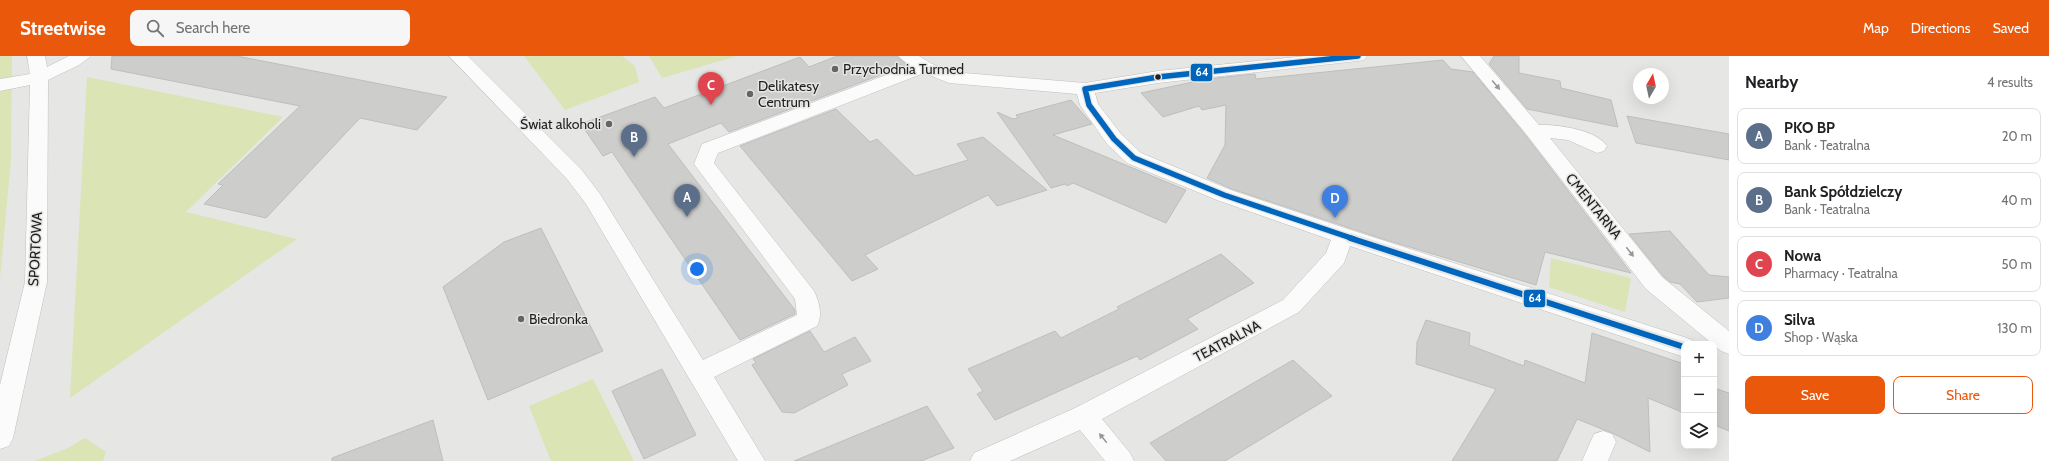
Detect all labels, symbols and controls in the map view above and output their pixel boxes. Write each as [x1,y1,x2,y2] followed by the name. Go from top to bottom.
[130,10,410,46] search box
[20,17,106,40] text: Streetwise
[144,17,166,39] icon: search
[176,19,250,37] text: Search here
[1863,19,1889,37] text: Map
[1911,19,1971,37] text: Directions
[1993,19,2029,37] text: Saved
[843,60,964,78] place label: Przychodnia Turmed
[1190,63,1213,82] line badge: 64
[830,64,840,74] marker: Przychodnia Turmed
[1195,65,1209,79] text: 64
[1633,68,1669,104] north arrow
[698,72,724,105] pin: C
[1153,72,1163,82] unlabelled marker
[1745,72,1798,92] text: Nearby
[1987,74,2033,90] text: 4 results
[758,77,819,111] place label: Delikatesy Centrum
[1492,80,1501,90] one-way arrow
[745,89,755,99] marker: Delikatesy Centrum
[520,115,601,133] place label: Świat alkoholi
[604,119,614,129] marker: Świat alkoholi
[1784,119,1835,137] text: PKO BP
[621,124,647,157] pin: B
[1755,128,1763,144] text: A
[2002,128,2032,144] text: 20 m
[1784,137,1870,153] text: Bank · Teatralna
[1562,169,1626,243] street label: CMENTARNA
[1784,183,1902,201] text: Bank Spółdzielczy
[674,184,700,217] pin: A
[1322,185,1348,218] pin: D
[1755,192,1763,208] text: B
[2001,192,2032,208] text: 40 m
[1784,201,1870,217] text: Bank · Teatralna
[24,211,46,287] street label: SPORTOWA
[1626,246,1635,257] one-way arrow
[1784,247,1821,265] text: Nowa
[1755,256,1763,272] text: C
[2002,256,2032,272] text: 50 m
[687,259,707,279] your location
[1784,265,1898,281] text: Pharmacy · Teatralna
[1523,289,1546,308] line badge: 64
[1528,291,1542,305] text: 64
[529,310,588,328] place label: Biedronka
[1784,311,1815,329] text: Silva
[516,314,526,324] marker: Biedronka
[1190,316,1264,366] street label: TEATRALNA
[1754,320,1764,336] text: D
[1997,320,2032,336] text: 130 m
[1784,329,1858,345] text: Shop · Wąska
[1681,341,1717,449] map controls
[1681,341,1717,377] button: +
[1745,376,1885,414] button: Save
[1893,376,2033,414] button: Share
[1681,377,1717,413] button: −
[1681,413,1717,449] button: layers
[1098,433,1107,444] one-way arrow

